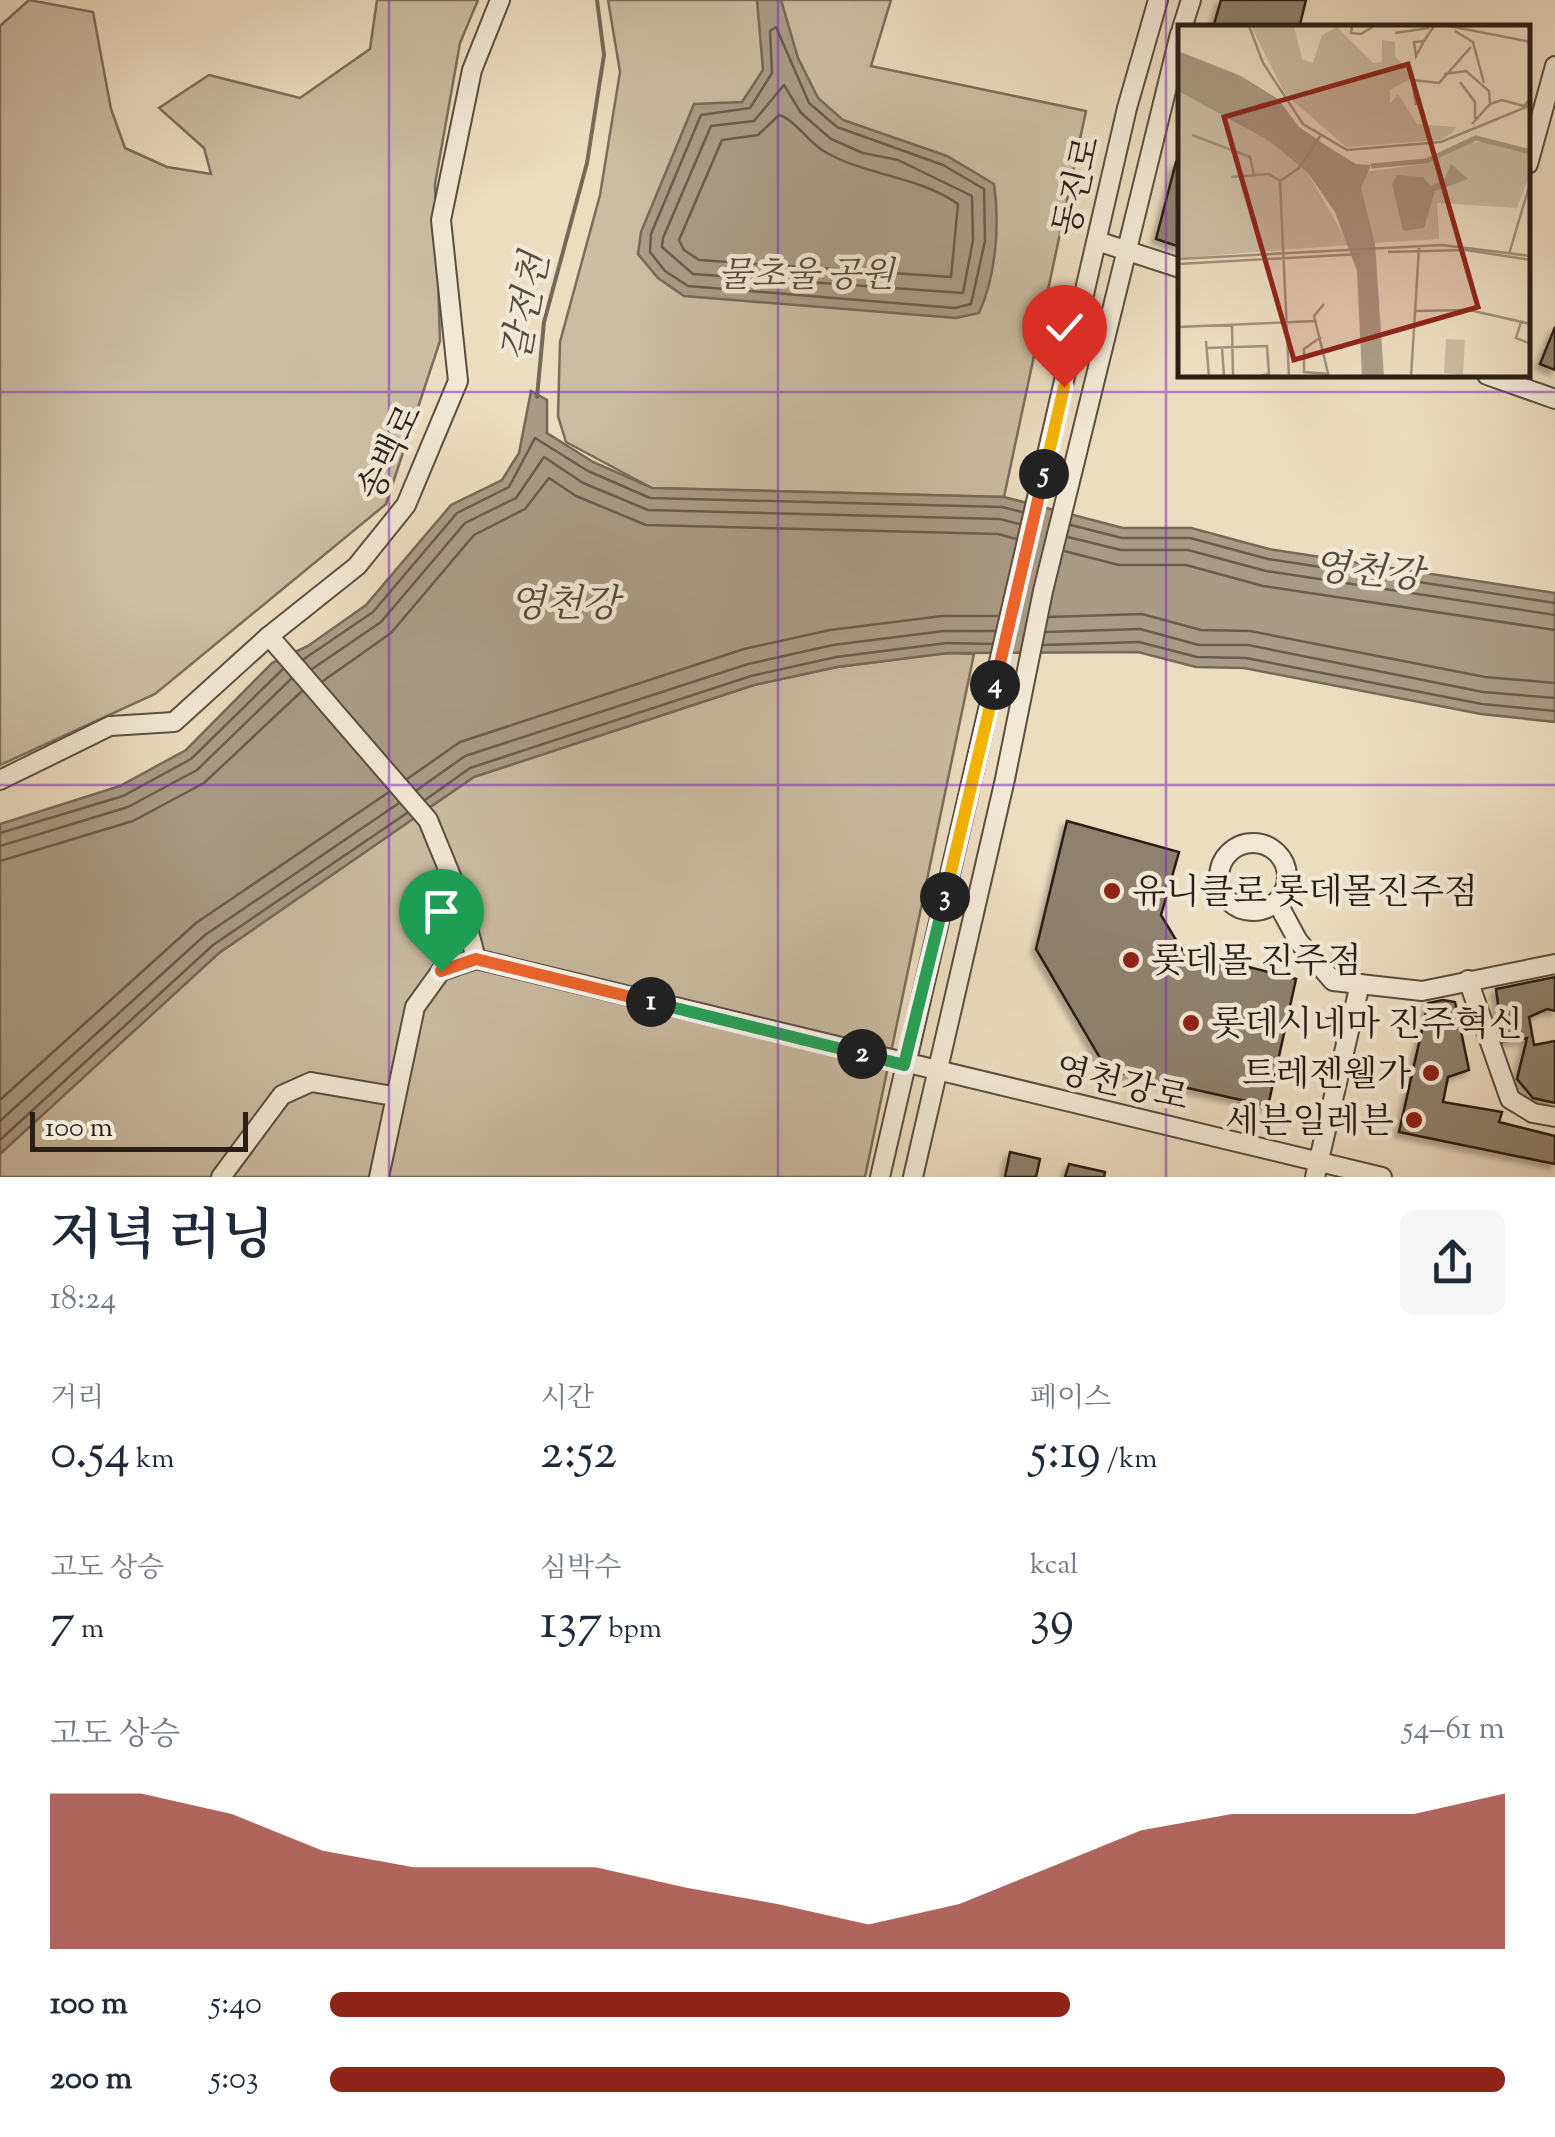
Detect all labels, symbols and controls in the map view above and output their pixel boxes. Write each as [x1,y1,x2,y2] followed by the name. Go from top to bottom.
[1178,25,1530,378] inset map
[1043,132,1116,242] street label: 동진로
[492,246,566,367] water label: 갈전천
[718,252,896,303] park label: 물초울 공원
[1022,285,1107,388] pin
[1037,300,1092,355] icon: check
[347,397,437,510] street label: 송백로
[1019,449,1069,499] pin: 5
[1039,454,1049,494] text: 5
[1310,542,1430,606] water label: 영천강
[509,580,624,634] water label: 영천강
[970,660,1020,710] pin: 4
[988,665,1002,705] text: 4
[399,869,484,972] pin
[1132,869,1478,920] place label: 유니클로 롯데몰진주점
[920,872,970,922] pin: 3
[939,877,951,917] text: 3
[1101,880,1123,902] marker: 유니클로 롯데몰진주점
[414,884,469,939] icon: arrive
[1151,938,1361,989] place label: 롯데몰 진주점
[1120,949,1142,971] marker: 롯데몰 진주점
[626,977,676,1027] pin: 1
[646,982,656,1022] text: 1
[1211,1001,1523,1052] place label: 롯데시네마 진주혁신
[1180,1012,1202,1034] marker: 롯데시네마 진주혁신
[837,1029,887,1079] pin: 2
[855,1034,869,1074] text: 2
[1050,1046,1193,1126] street label: 영천강로
[1242,1051,1411,1102] place label: 트레젠웰가
[1420,1062,1442,1084] marker: 트레젠웰가
[1225,1098,1394,1149] place label: 세븐일레븐
[30,1107,248,1152] scale bar
[45,1109,113,1149] text: 100 m
[1403,1109,1425,1131] marker: 세븐일레븐
[50,1200,274,1279] text: 저녁 러닝
[1400,1210,1505,1315] button: share
[50,1277,116,1323] text: 18:24
[50,1379,104,1419] text: 거리
[540,1379,594,1419] text: 시간
[1030,1379,1111,1419] text: 페이스
[50,1419,130,1491] text: 0.54
[540,1419,617,1491] text: 2:52
[1030,1419,1101,1491] text: 5:19
[130,1440,174,1480] text: km
[1101,1440,1158,1480] text: /km
[1030,1546,1078,1586] text: kcal
[50,1549,164,1589] text: 고도 상승
[540,1549,621,1589] text: 심박수
[1030,1586,1074,1658] text: 39
[50,1589,75,1661] text: 7
[540,1589,602,1661] text: 137
[75,1610,104,1650] text: m
[602,1610,662,1650] text: bpm
[1402,1707,1505,1753] text: 54–61 m
[50,1713,180,1759] text: 고도 상승
[50,1982,128,2028] text: 100 m
[210,1982,262,2028] text: 5:40
[50,2057,132,2103] text: 200 m
[210,2057,259,2103] text: 5:03

